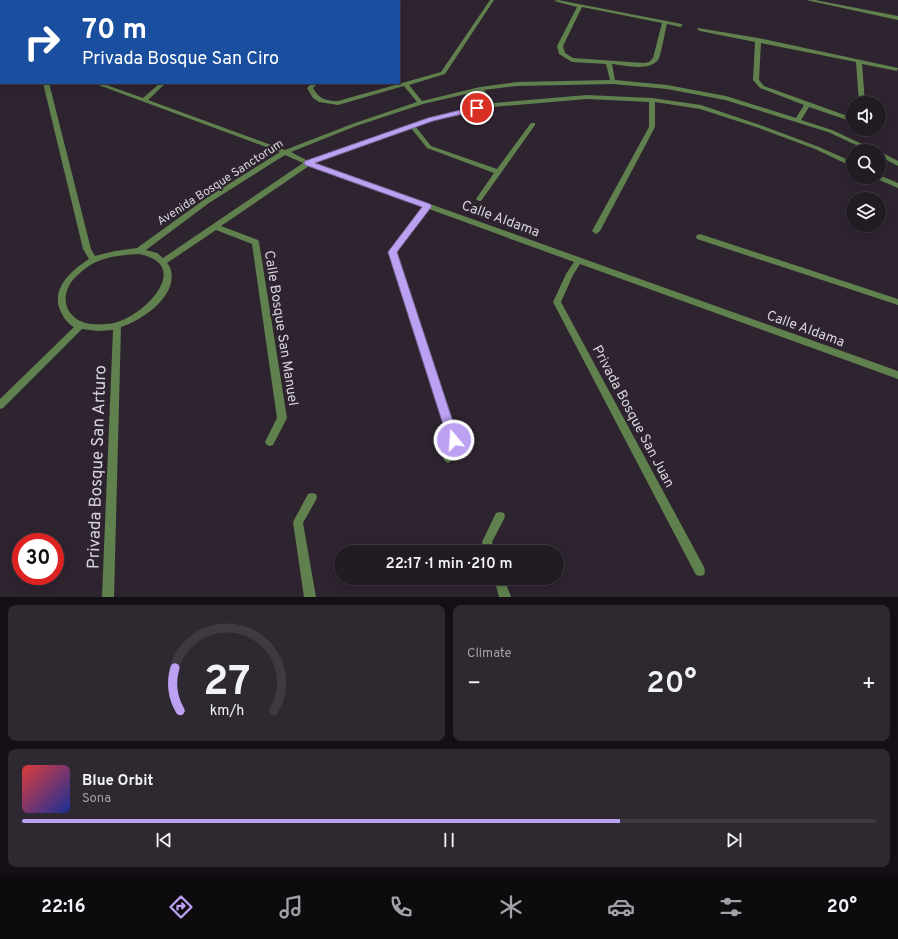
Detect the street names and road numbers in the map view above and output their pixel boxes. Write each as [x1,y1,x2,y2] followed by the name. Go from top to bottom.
[154,136,287,230] street label: Avenida Bosque Sanctorum
[459,197,542,241] street label: Calle Aldama
[260,249,301,407] street label: Calle Bosque San Manuel
[764,307,847,351] street label: Calle Aldama
[588,343,677,491] street label: Privada Bosque San Juan
[83,365,113,570] street label: Privada Bosque San Arturo

